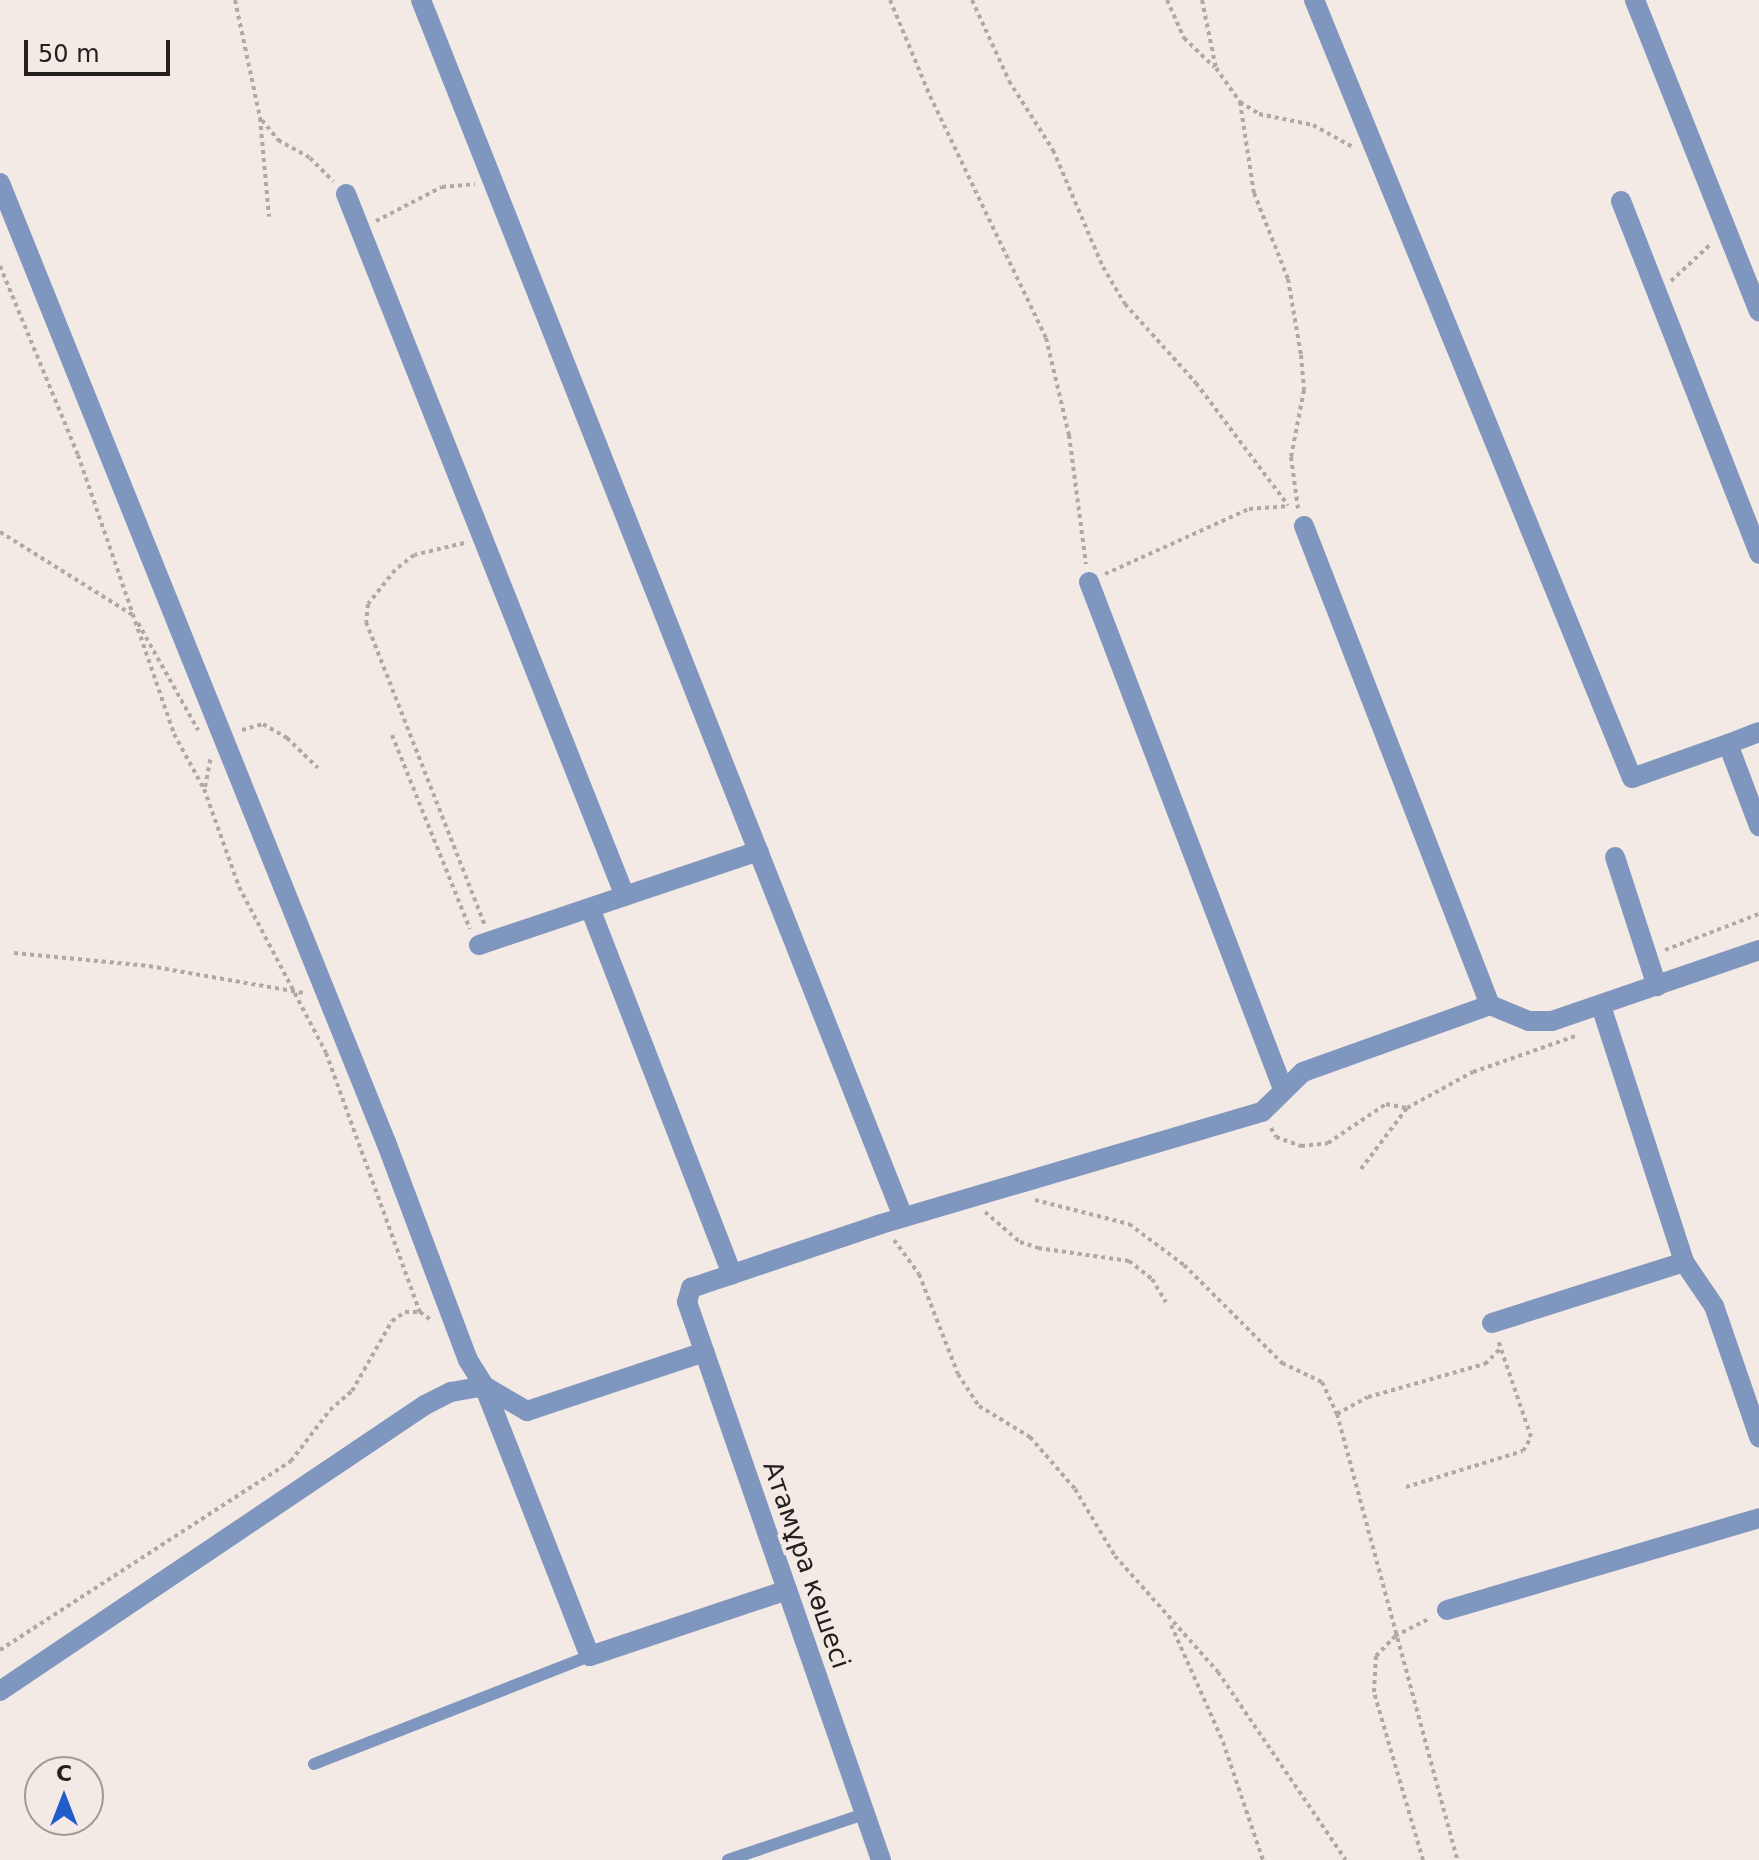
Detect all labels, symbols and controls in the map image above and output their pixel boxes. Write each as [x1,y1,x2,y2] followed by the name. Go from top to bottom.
[28,24,174,74] scale bar
[38,40,100,68] text: 50 m
[756,1457,856,1673] street label: Атамұра көшесі
[24,1756,104,1836] north arrow
[56,1761,72,1786] text: С

